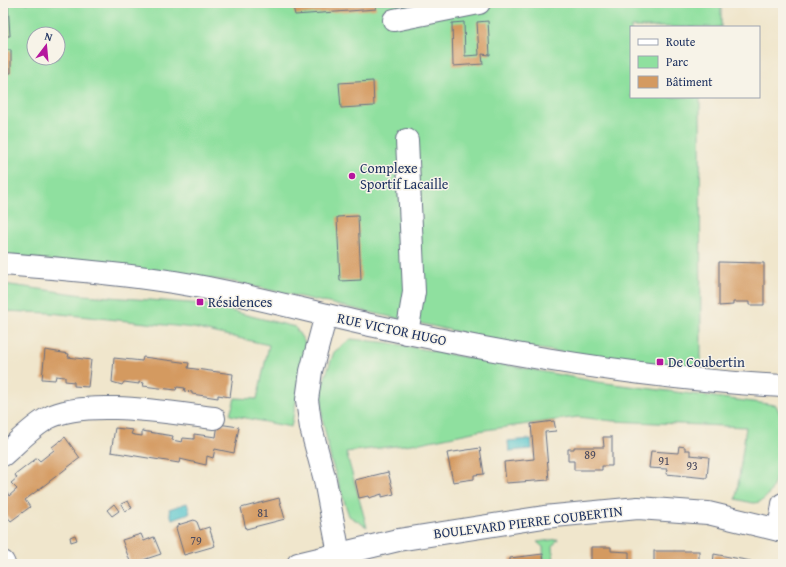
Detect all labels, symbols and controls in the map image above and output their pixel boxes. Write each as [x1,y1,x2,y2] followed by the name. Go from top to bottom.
[26,26,66,66] north arrow
[630,26,760,98] legend
[43,28,55,45] text: N
[666,33,696,50] text: Route
[666,53,689,70] text: Parc
[666,73,713,90] text: Bâtiment
[360,158,449,194] place label: Complexe Sportif Lacaille
[347,171,357,181] marker: Complexe Sportif Lacaille
[208,292,272,312] place label: Résidences
[195,297,205,307] marker: Résidences
[335,308,449,350] street label: RUE VICTOR HUGO
[668,352,745,372] place label: De Coubertin
[655,357,665,367] marker: De Coubertin
[584,446,596,463] house number: 89
[658,452,670,469] house number: 91
[686,457,698,474] house number: 93
[432,500,624,544] street label: BOULEVARD PIERRE COUBERTIN
[257,504,269,521] house number: 81
[190,532,202,549] house number: 79

